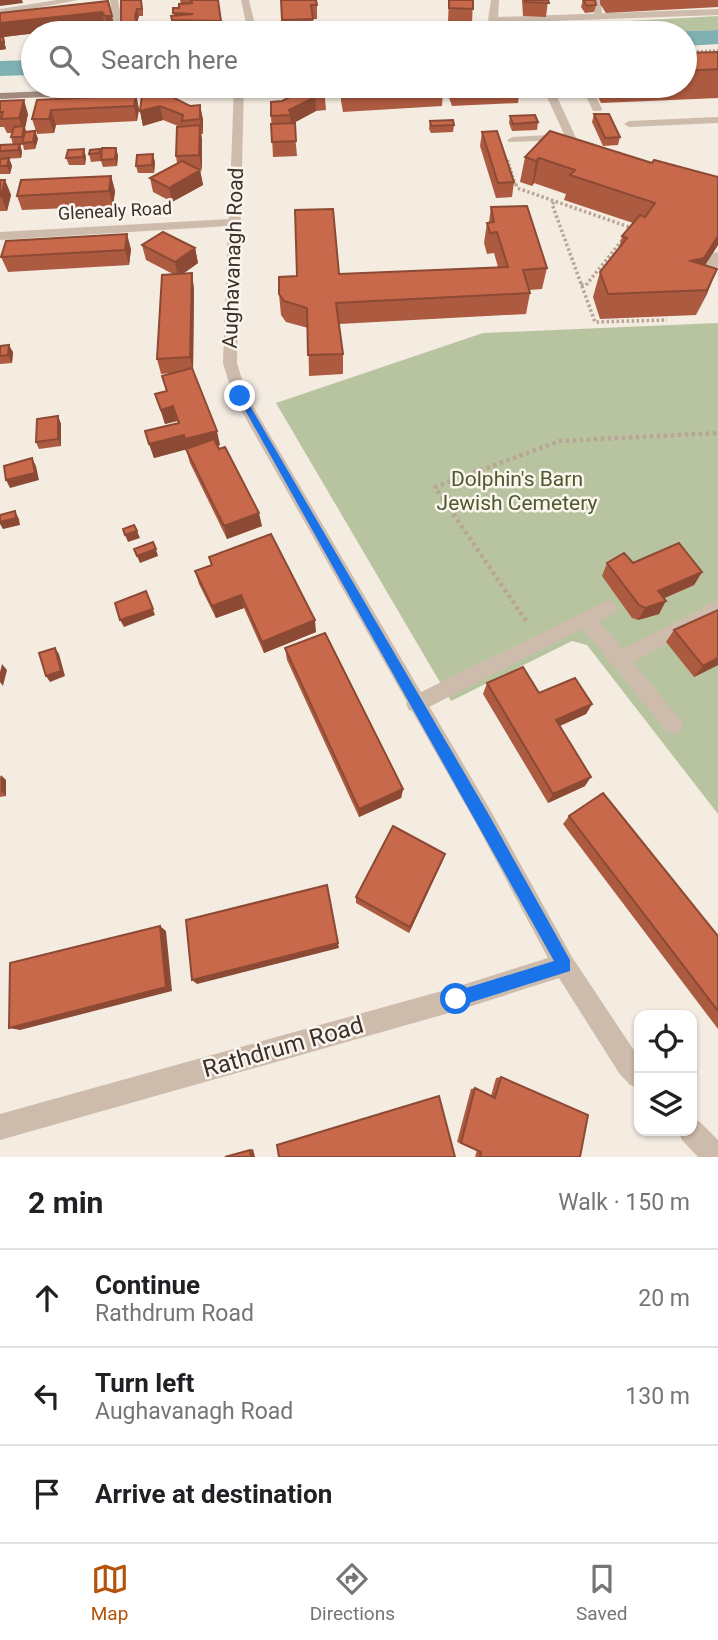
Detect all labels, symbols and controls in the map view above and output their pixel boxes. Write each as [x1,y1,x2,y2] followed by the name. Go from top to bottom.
[21,21,697,98] search box
[45,41,83,79] icon: search
[101,45,238,75] text: Search here
[218,167,248,349] street label: Aughavanagh Road
[57,197,173,224] street label: Glenealy Road
[224,380,255,411] route end
[437,467,597,515] park label: Dolphin's Barn Jewish Cemetery
[440,983,471,1014] route start
[634,1010,697,1136] map controls
[634,1010,697,1073] button: locate
[199,1011,367,1083] street label: Rathdrum Road
[634,1073,697,1136] button: layers
[28,1185,103,1220] text: 2 min
[558,1189,690,1216] text: Walk · 150 m
[95,1270,200,1300] text: Continue
[28,1279,66,1317] icon: ahead
[638,1285,690,1312] text: 20 m
[95,1300,254,1327] text: Rathdrum Road
[95,1368,194,1398] text: Turn left
[28,1377,66,1415] icon: left
[625,1383,690,1410] text: 130 m
[95,1398,293,1425] text: Aughavanagh Road
[28,1475,66,1513] icon: arrive
[95,1479,332,1509] text: Arrive at destination
[91,1560,129,1625] tab: Map
[310,1560,395,1625] tab: Directions
[576,1560,627,1625] tab: Saved

